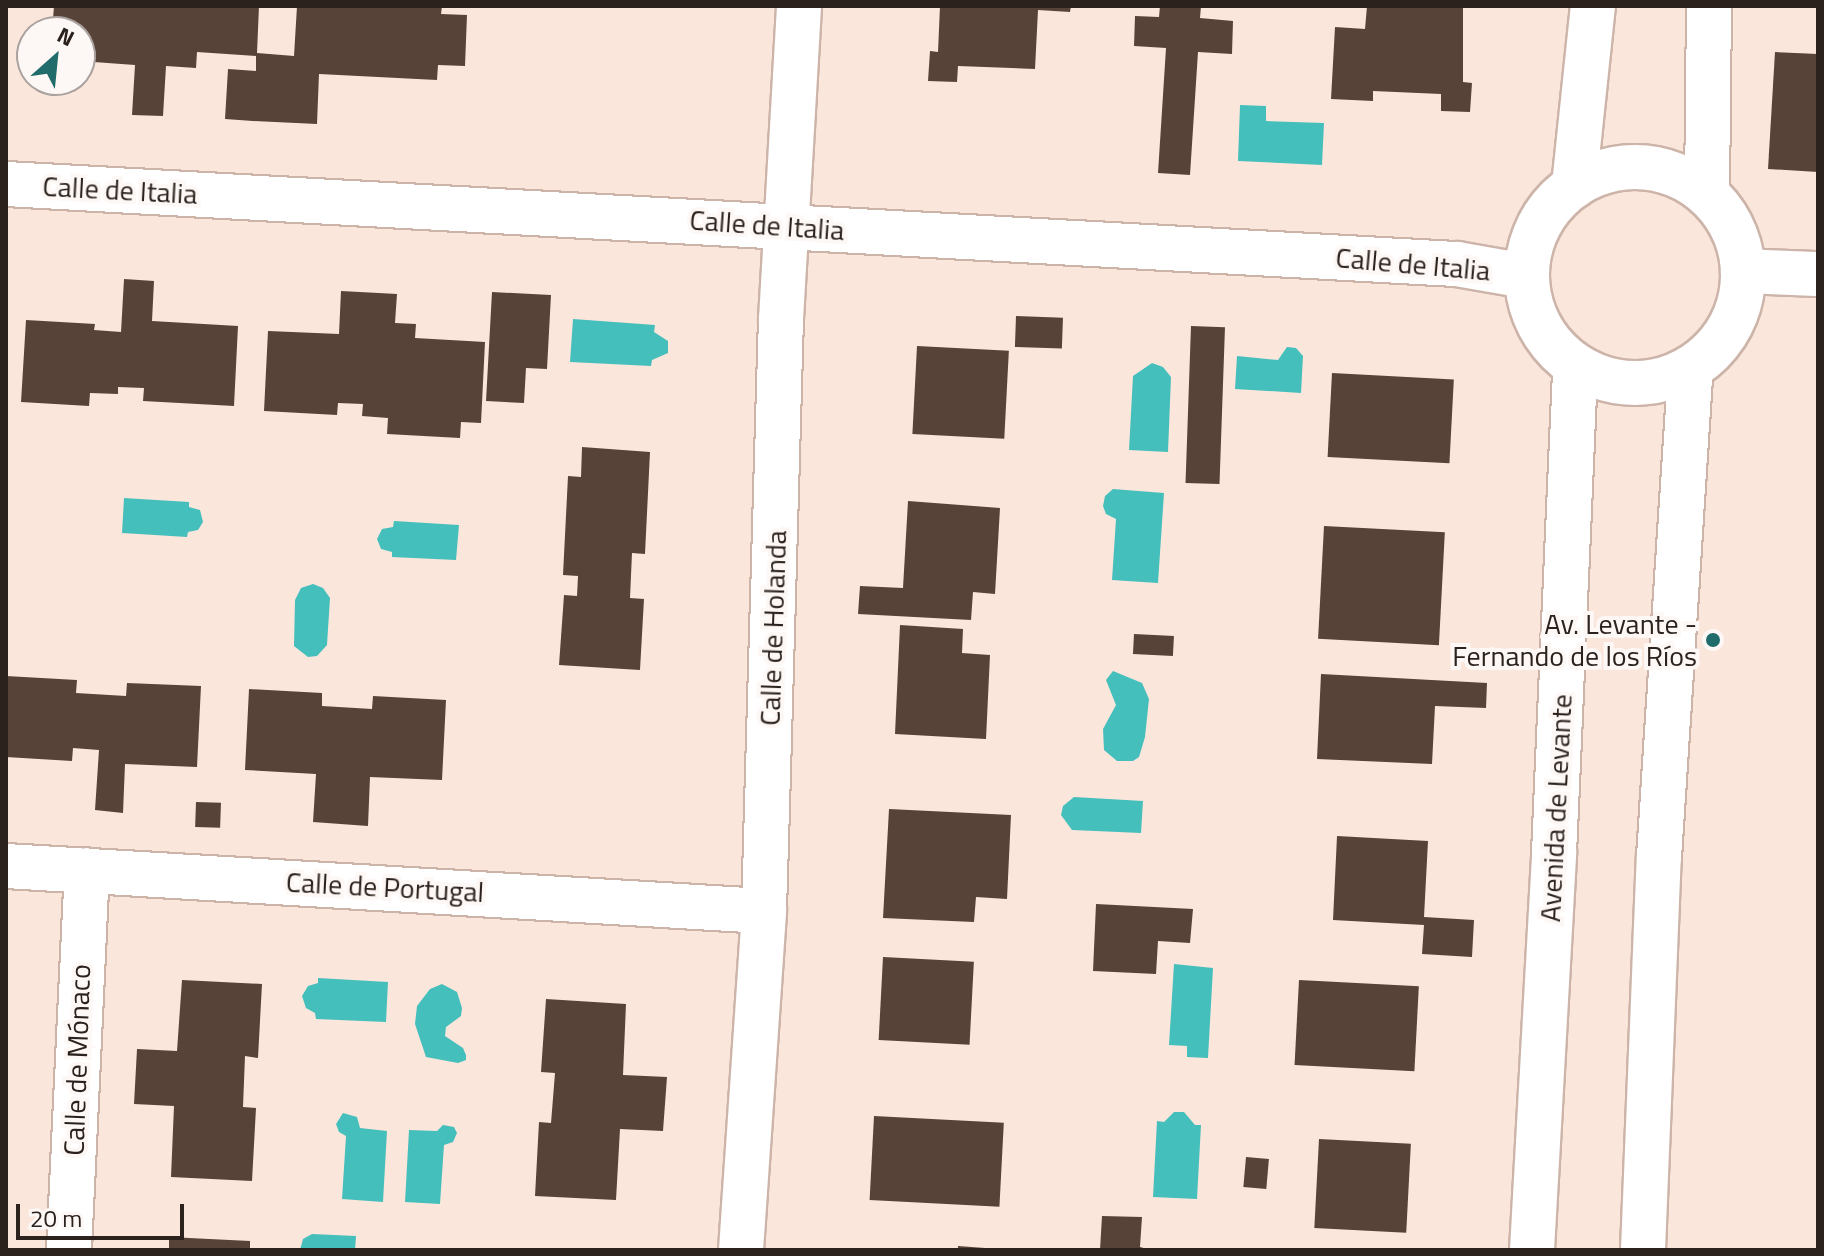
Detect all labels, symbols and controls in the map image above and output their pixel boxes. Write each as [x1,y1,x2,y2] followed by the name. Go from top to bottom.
[16,16,96,96] north arrow
[51,18,80,55] text: N
[42,169,198,211] street label: Calle de Italia
[689,203,845,247] street label: Calle de Italia
[1334,241,1492,287] street label: Calle de Italia
[753,530,793,726] street label: Calle de Holanda
[1452,607,1697,673] place label: Av. Levante - Fernando de los Ríos
[1704,631,1722,649] marker: Av. Levante - Fernando de los Ríos
[1533,693,1579,923] street label: Avenida de Levante
[285,865,485,909] street label: Calle de Portugal
[57,964,97,1156] street label: Calle de Mónaco
[20,1188,188,1238] scale bar
[30,1200,82,1236] text: 20 m

